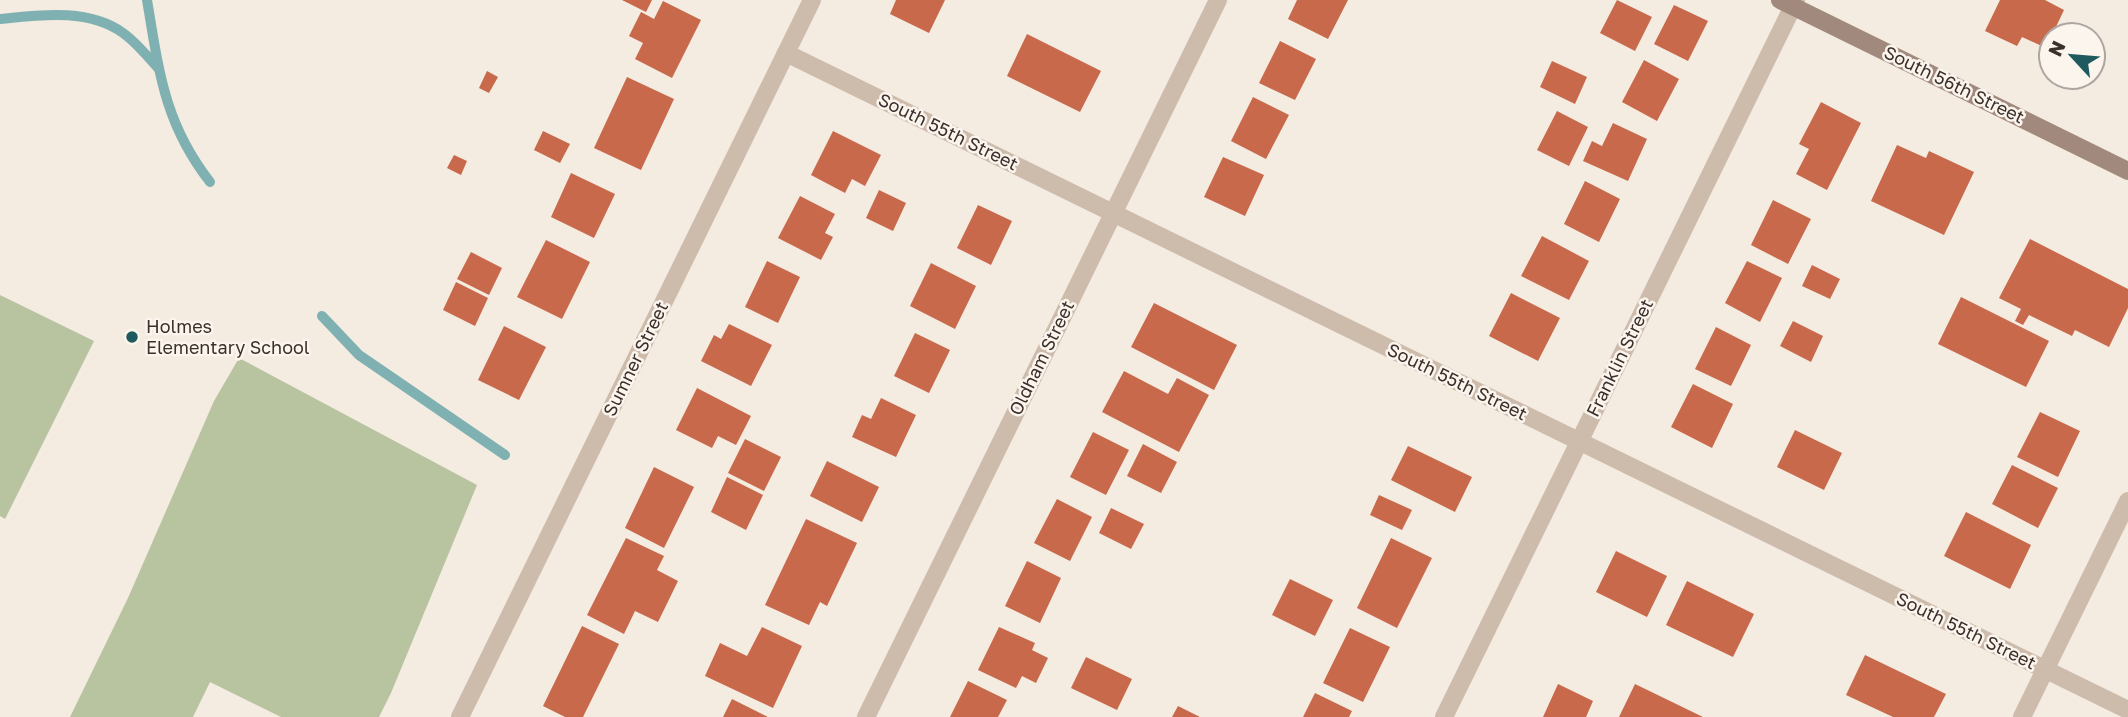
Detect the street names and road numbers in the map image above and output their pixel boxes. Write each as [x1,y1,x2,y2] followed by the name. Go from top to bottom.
[1881,41,2028,128] street label: South 56th Street
[875,88,1022,175] street label: South 55th Street
[1581,295,1657,420] street label: Franklin Street
[1004,297,1078,419] street label: Oldham Street
[598,298,672,419] street label: Sumner Street
[1384,338,1531,425] street label: South 55th Street
[1893,587,2040,674] street label: South 55th Street

